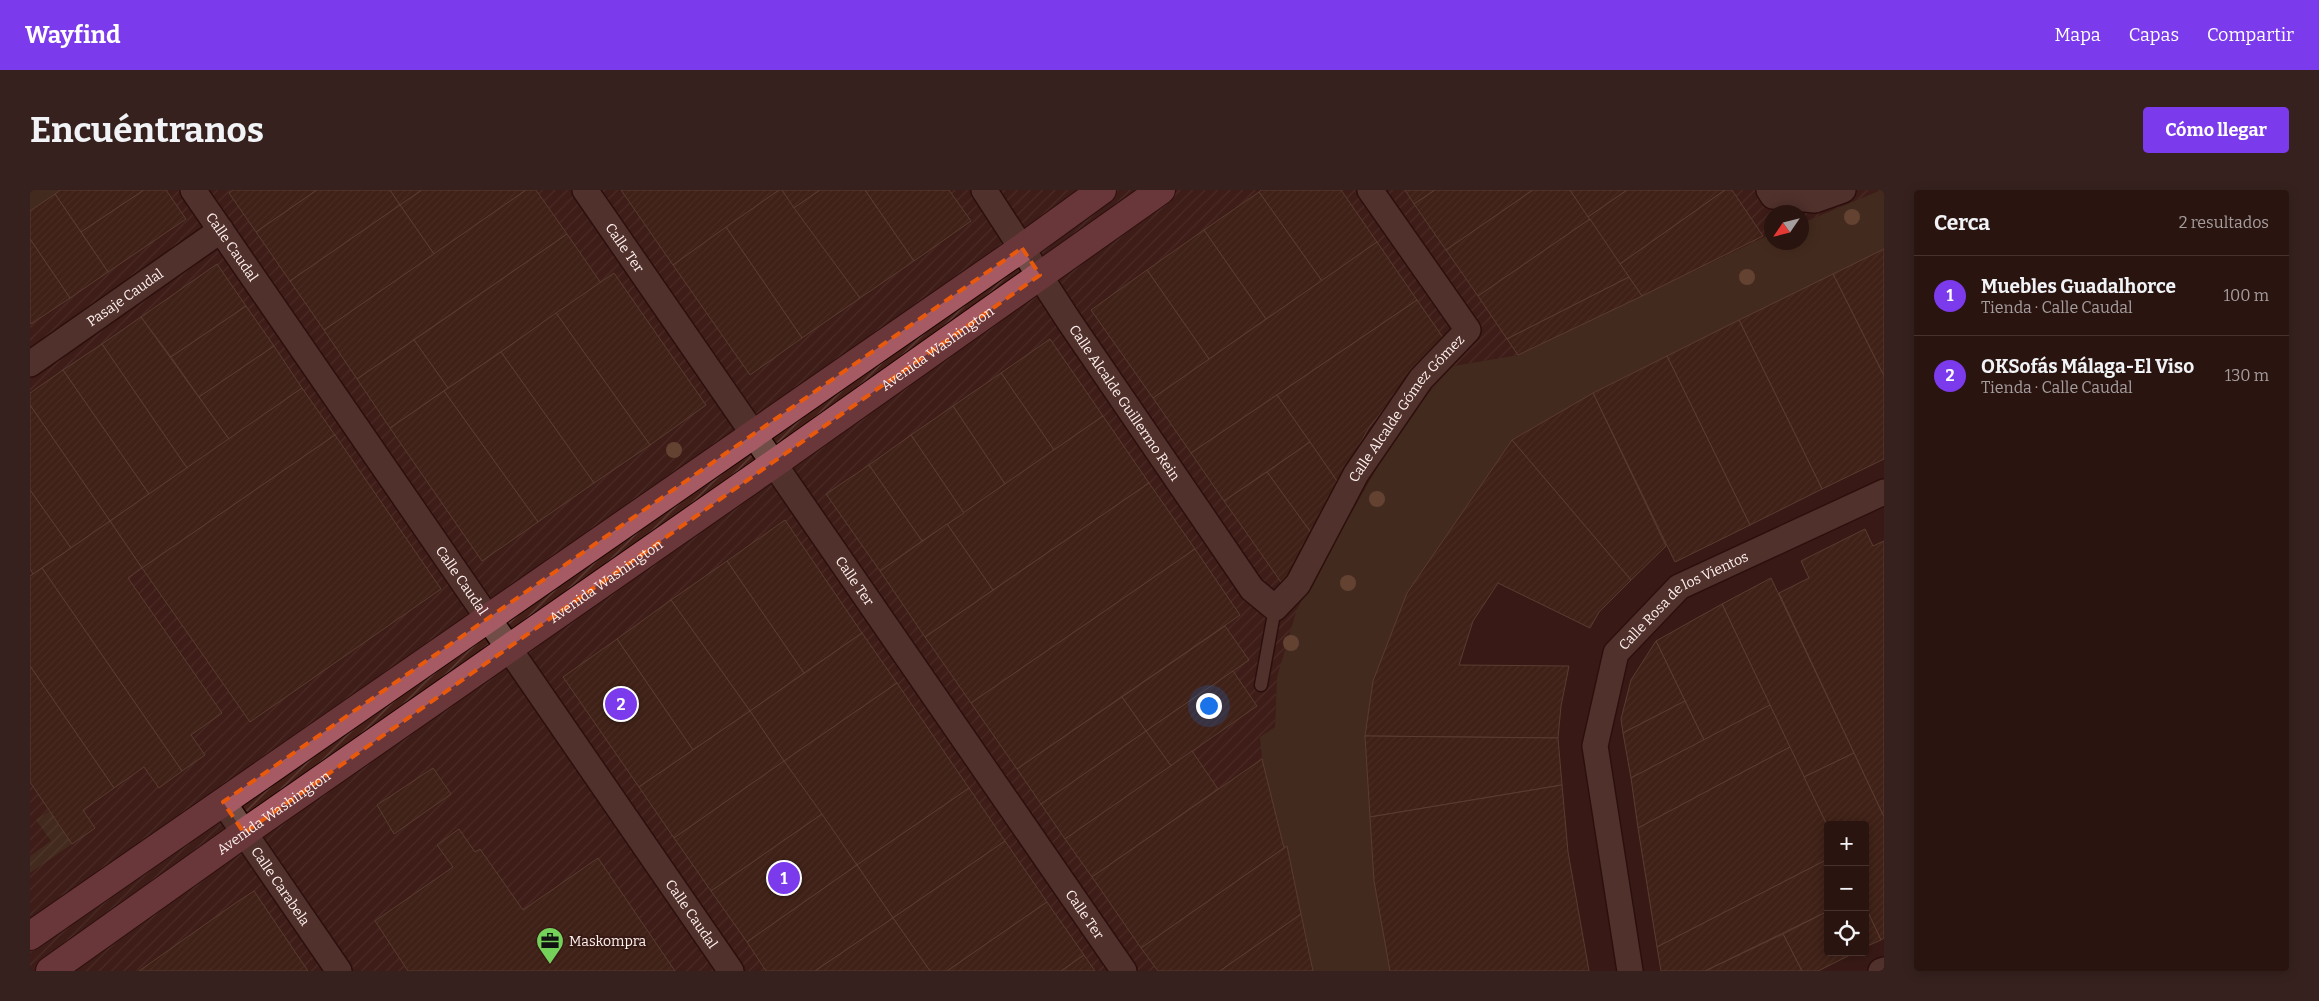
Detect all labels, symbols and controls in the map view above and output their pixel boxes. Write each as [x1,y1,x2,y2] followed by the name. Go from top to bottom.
[25,21,121,49] text: Wayfind
[2055,24,2101,46] text: Mapa
[2129,24,2179,46] text: Capas
[2207,24,2294,46] text: Compartir
[2143,107,2289,153] button: Cómo llegar
[30,109,264,151] text: Encuéntranos
[1764,205,1809,250] north arrow
[202,209,262,285] street label: Calle Caudal
[1934,210,1990,236] text: Cerca
[2179,213,2269,232] text: 2 resultados
[602,220,648,276] street label: Calle Ter
[84,265,166,330] street label: Pasaje Caudal
[1981,275,2176,298] text: Muebles Guadalhorce
[1947,286,1953,305] text: 1
[2224,286,2269,305] text: 100 m
[1981,298,2133,317] text: Tienda · Calle Caudal
[877,302,997,394] street label: Avenida Washington
[1066,321,1184,484] street label: Calle Alcalde Guillermo Rein
[1345,331,1468,485] street label: Calle Alcalde Gómez Gómez
[1981,355,2194,378] text: OKSofás Málaga-El Viso
[1945,366,1955,385] text: 2
[2225,366,2269,385] text: 130 m
[1981,378,2133,397] text: Tienda · Calle Caudal
[546,535,666,626] street label: Avenida Washington
[432,543,492,618] street label: Calle Caudal
[1615,548,1751,654] street label: Calle Rosa de los Vientos
[832,553,878,609] street label: Calle Ter
[605,685,637,723] pin: 2
[1196,693,1222,719] your location
[214,767,334,858] street label: Avenida Washington
[1824,821,1869,956] map controls
[1824,821,1869,866] button: +
[248,843,314,929] street label: Calle Carabela
[768,859,800,897] pin: 1
[1824,866,1869,911] button: −
[662,876,721,952] street label: Calle Caudal
[1062,886,1108,942] street label: Calle Ter
[1824,911,1869,956] button: locate
[535,926,565,965] office icon: Maskompra
[569,933,647,950] place label: Maskompra

